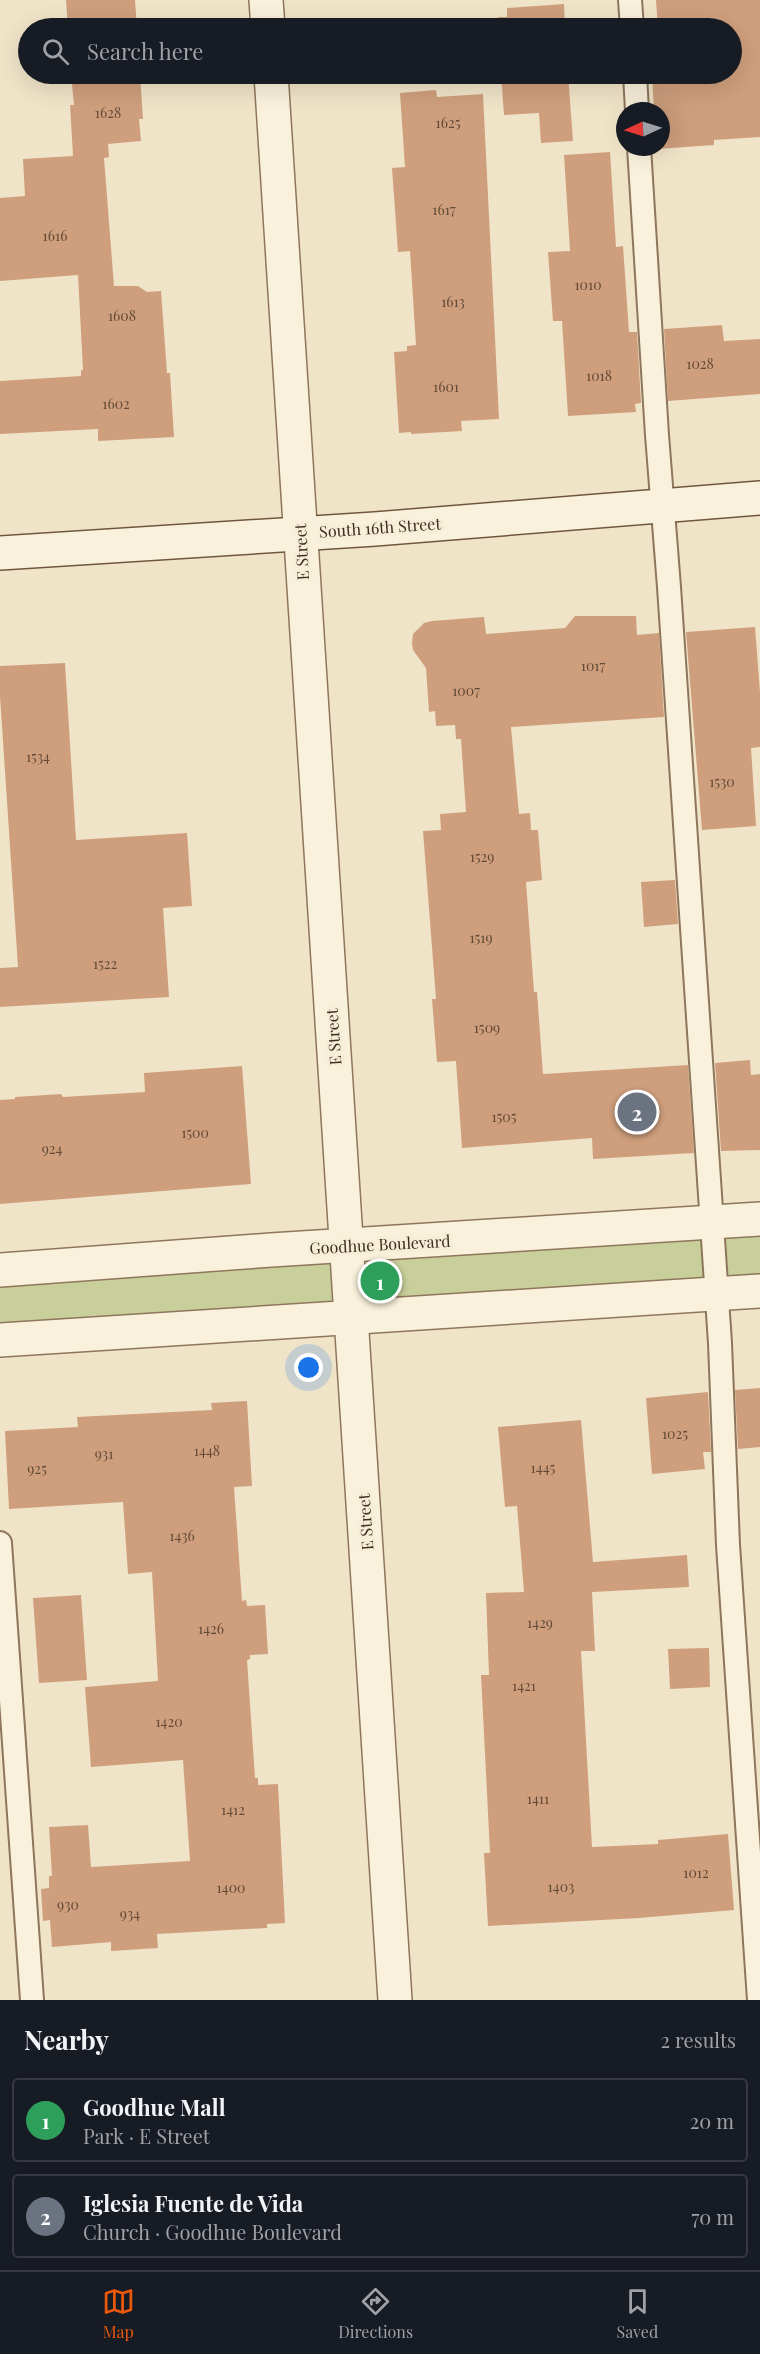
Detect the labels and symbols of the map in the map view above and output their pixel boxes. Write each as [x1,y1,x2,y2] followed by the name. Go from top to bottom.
[616,102,670,156] north arrow
[95,103,121,122] house number: 1628
[436,113,461,132] house number: 1625
[432,200,456,219] house number: 1617
[43,226,67,245] house number: 1616
[574,275,602,294] house number: 1010
[441,292,465,311] house number: 1613
[108,306,136,325] house number: 1608
[686,354,714,373] house number: 1028
[586,366,612,385] house number: 1018
[433,377,459,396] house number: 1601
[102,394,130,413] house number: 1602
[318,512,442,542] street label: South 16th Street
[289,523,313,581] street label: E Street
[581,656,606,675] house number: 1017
[452,681,480,700] house number: 1007
[26,747,50,766] house number: 1534
[709,772,735,791] house number: 1530
[470,847,494,866] house number: 1529
[469,928,493,947] house number: 1519
[93,954,117,973] house number: 1522
[321,1008,345,1066] street label: E Street
[474,1018,500,1037] house number: 1509
[618,1090,656,1134] pin: 2
[491,1107,517,1126] house number: 1505
[181,1123,209,1142] house number: 1500
[42,1139,62,1158] house number: 924
[309,1230,451,1258] street label: Goodhue Boulevard
[360,1258,400,1304] pin: 1
[294,1353,323,1382] your location
[662,1424,688,1443] house number: 1025
[194,1441,220,1460] house number: 1448
[95,1444,113,1463] house number: 931
[531,1458,556,1477] house number: 1445
[27,1459,47,1478] house number: 925
[353,1493,377,1551] street label: E Street
[169,1526,195,1545] house number: 1436
[527,1613,553,1632] house number: 1429
[198,1619,224,1638] house number: 1426
[512,1676,536,1695] house number: 1421
[155,1712,183,1731] house number: 1420
[527,1789,549,1808] house number: 1411
[221,1800,245,1819] house number: 1412
[683,1863,709,1882] house number: 1012
[548,1877,574,1896] house number: 1403
[217,1878,245,1897] house number: 1400
[57,1895,79,1914] house number: 930
[120,1904,140,1923] house number: 934

